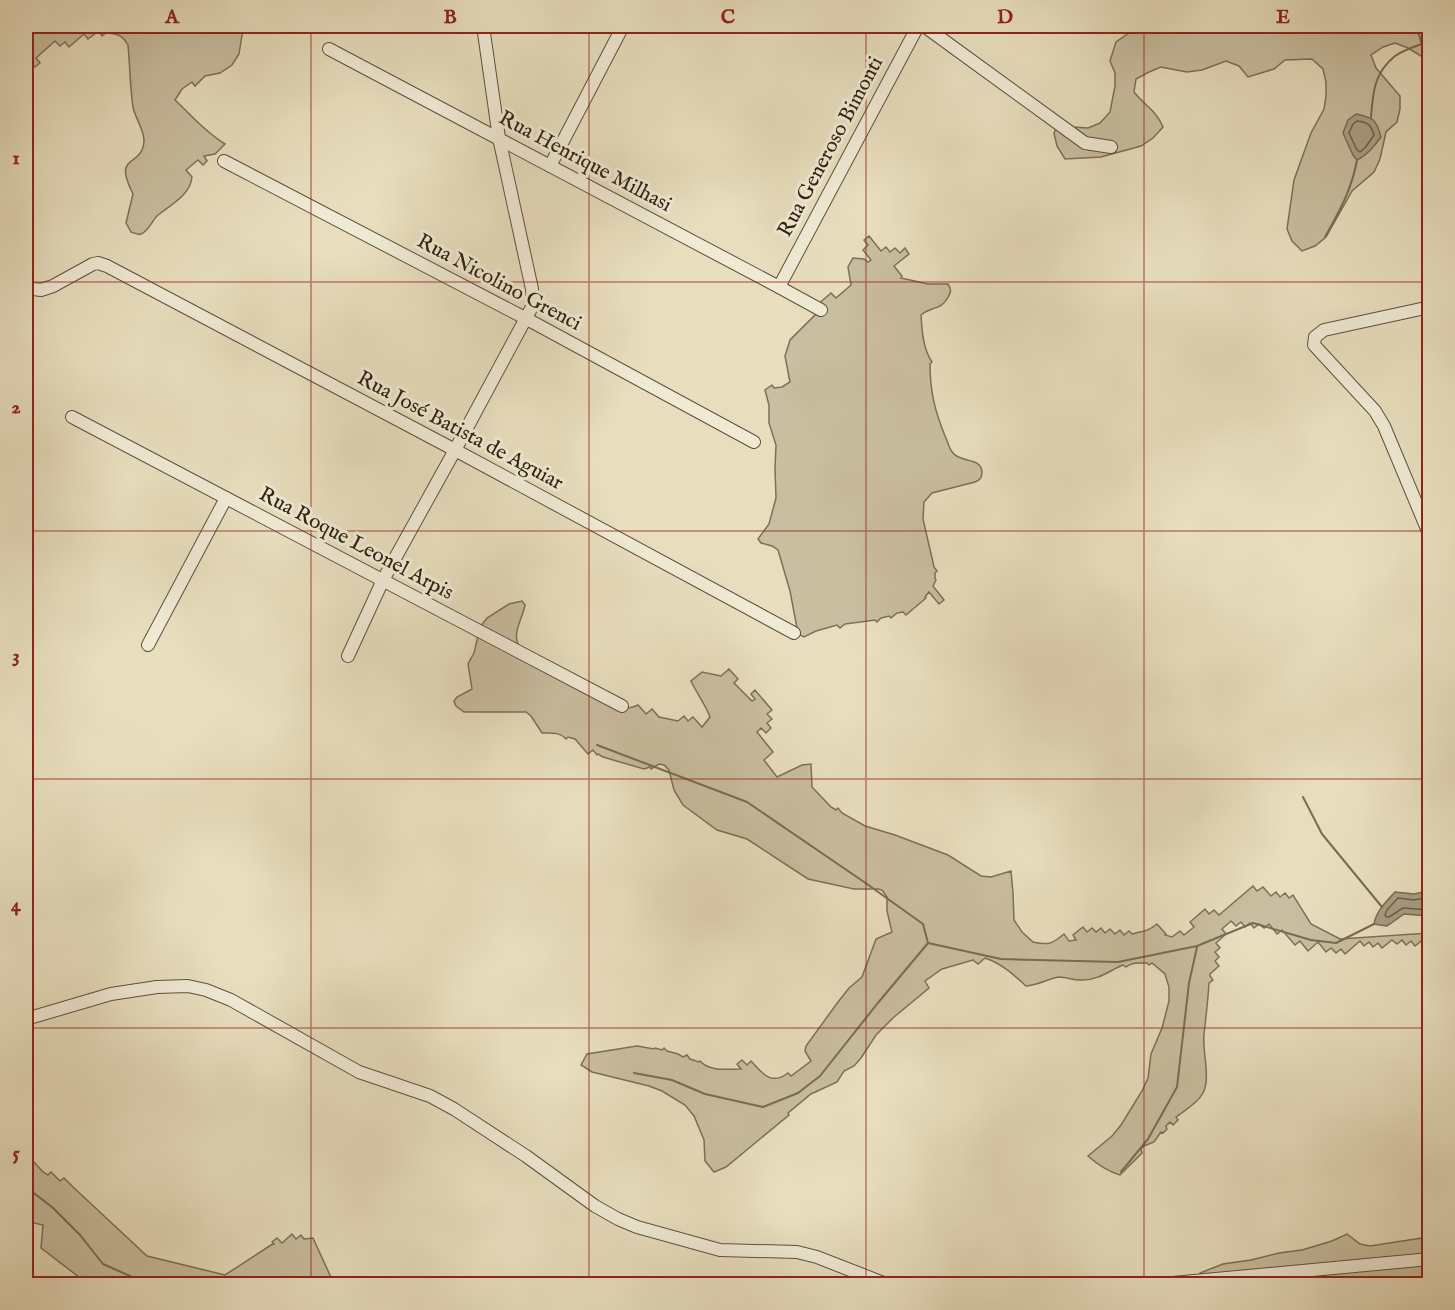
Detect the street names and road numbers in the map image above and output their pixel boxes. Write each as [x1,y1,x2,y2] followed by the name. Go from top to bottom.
[772,52,890,242] street label: Rua Generoso Bimonti
[494,105,676,219] street label: Rua Henrique Milhasi
[412,228,586,338] street label: Rua Nicolino Grenci
[352,365,568,497] street label: Rua José Batista de Aguiar
[254,481,458,607] street label: Rua Roque Leonel Arpis

